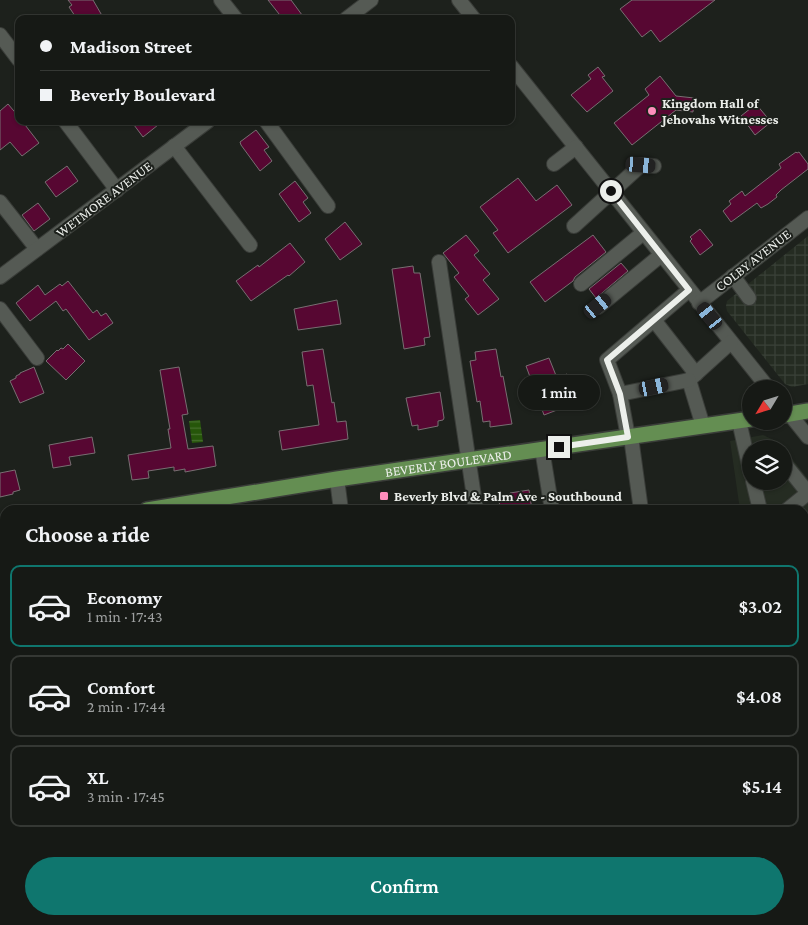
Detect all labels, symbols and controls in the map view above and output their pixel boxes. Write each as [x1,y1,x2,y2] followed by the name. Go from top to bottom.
[70,36,192,57] text: Madison Street
[70,84,215,105] text: Beverly Boulevard
[660,95,779,127] place label: Kingdom Hall of Jehovahs Witnesses
[646,105,658,117] marker: Kingdom Hall of Jehovahs Witnesses
[625,156,656,174] car
[53,157,156,240] street label: WETMORE AVENUE
[600,180,622,202] route start
[712,225,794,294] street label: COLBY AVENUE
[581,291,614,321] car
[694,300,725,332] car
[518,374,600,410] callout: 1 min
[637,377,670,397] car
[742,380,792,430] north arrow
[742,380,792,490] map controls
[541,384,577,401] text: 1 min
[548,436,570,458] route end
[742,440,792,490] button: layers
[384,446,513,480] street label: BEVERLY BOULEVARD
[394,488,622,504] place label: Beverly Blvd & Palm Ave - Southbound
[378,490,390,502] marker: Beverly Blvd & Palm Ave - Southbound
[25,522,150,547] text: Choose a ride
[27,584,72,629] icon: car
[87,587,162,608] text: Economy
[739,596,782,617] text: $3.02
[87,608,163,625] text: 1 min · 17:43
[27,674,72,719] icon: car
[87,677,155,698] text: Comfort
[736,686,782,707] text: $4.08
[87,698,166,715] text: 2 min · 17:44
[27,764,72,809] icon: car
[87,767,109,788] text: XL
[742,776,782,797] text: $5.14
[87,788,165,805] text: 3 min · 17:45
[25,857,784,915] button: Confirm

